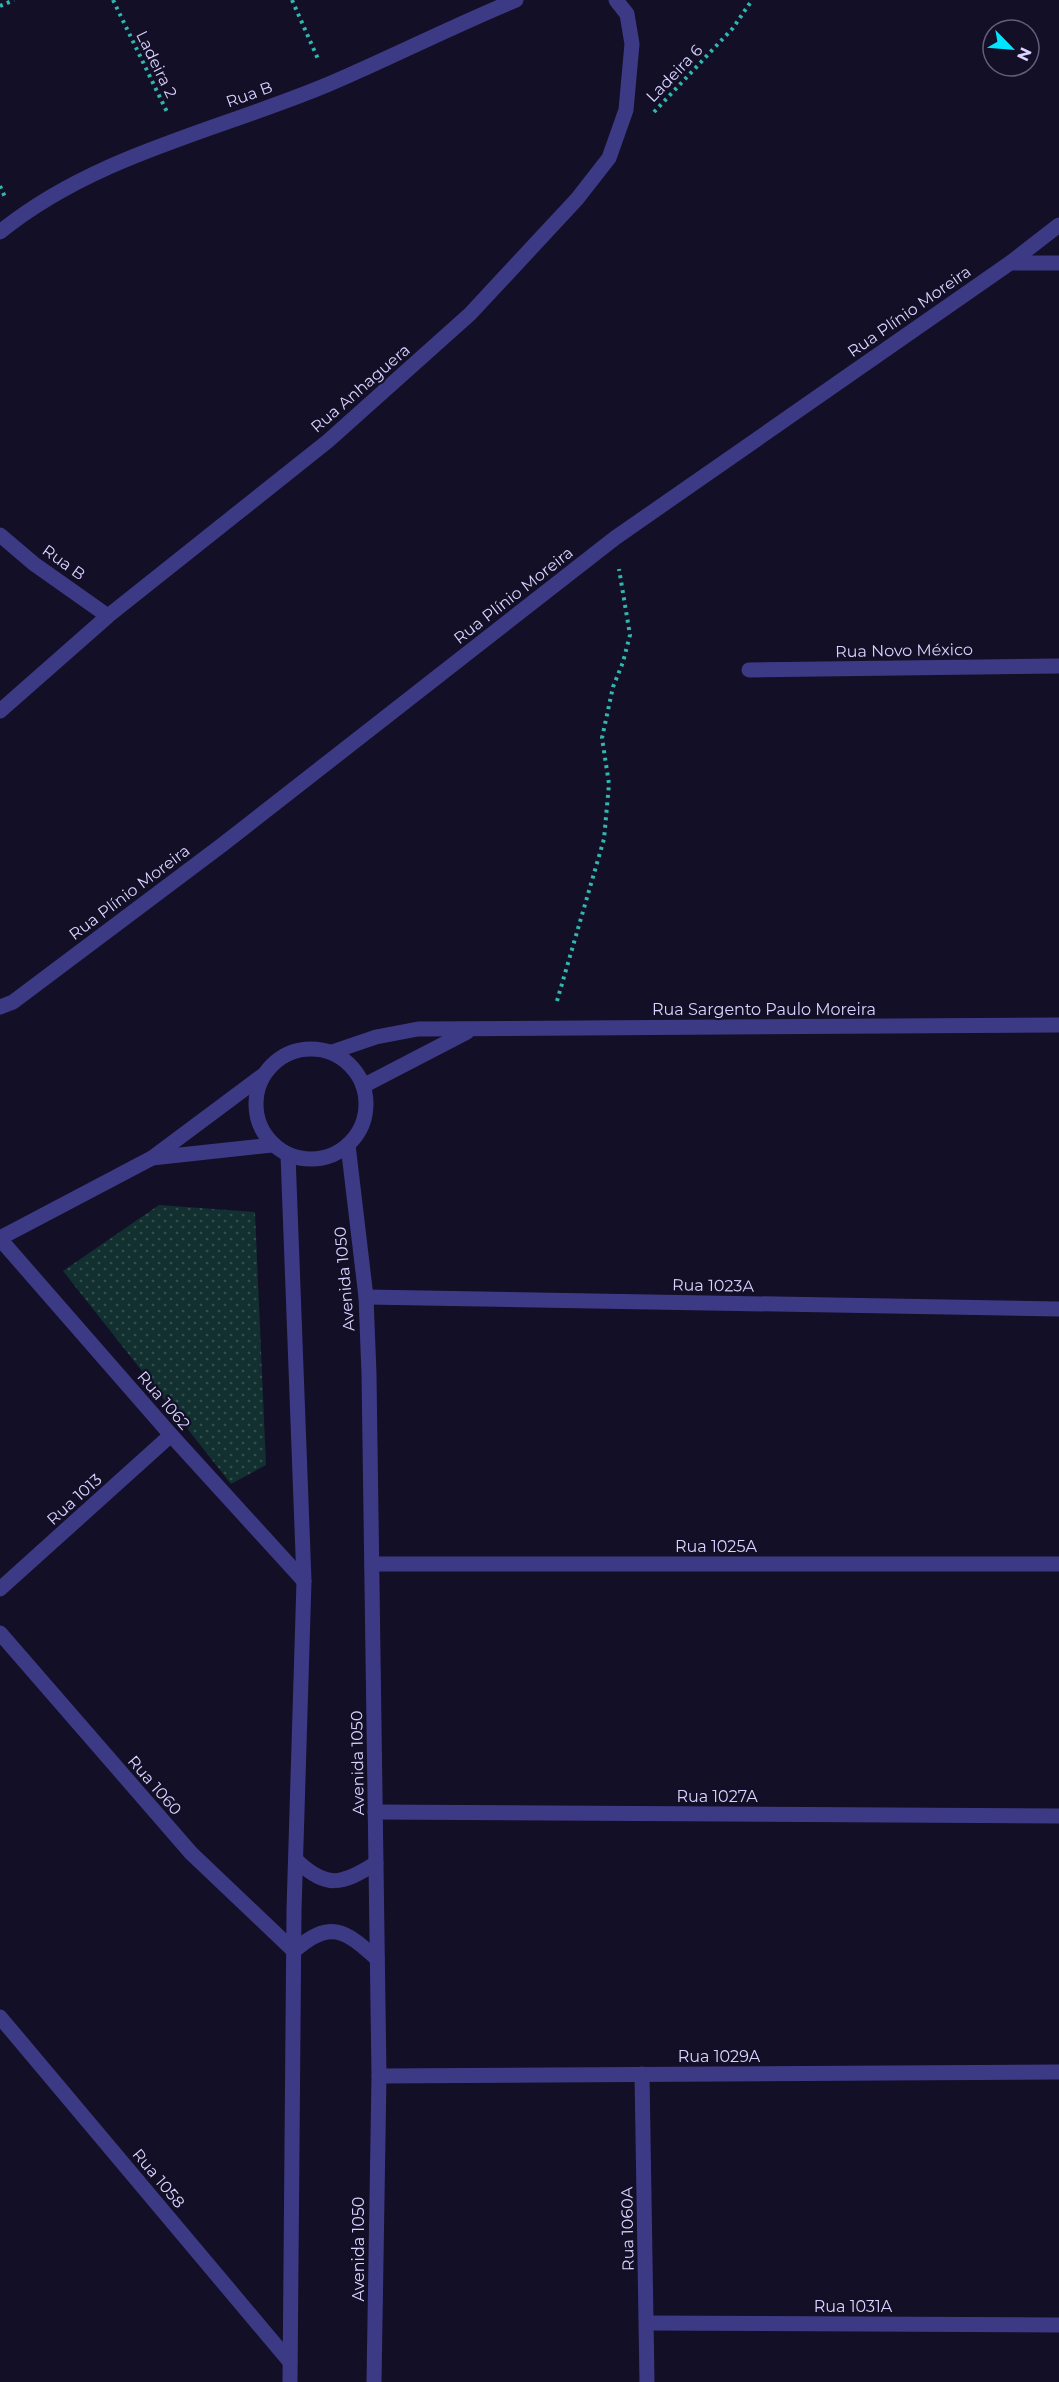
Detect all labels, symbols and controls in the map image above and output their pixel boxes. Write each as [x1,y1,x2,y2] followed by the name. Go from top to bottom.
[981,18,1041,78] north arrow
[132,28,181,101] street label: Ladeira 2
[642,40,707,106] street label: Ladeira 6
[1013,44,1035,64] text: N
[223,77,275,112] street label: Rua B
[844,262,975,361] street label: Rua Plínio Moreira
[307,340,414,437] street label: Rua Anhaguera
[39,541,89,584] street label: Rua B
[450,543,577,648] street label: Rua Plínio Moreira
[835,640,973,661] street label: Rua Novo México
[65,841,193,944] street label: Rua Plínio Moreira
[652,1000,876,1019] street label: Rua Sargento Paulo Moreira
[330,1226,359,1332] street label: Avenida 1050
[672,1275,755,1296] street label: Rua 1023A
[133,1367,194,1433] street label: Rua 1062
[43,1470,106,1529] street label: Rua 1013
[675,1537,757,1556] street label: Rua 1025A
[347,1710,368,1816] street label: Avenida 1050
[124,1752,186,1819] street label: Rua 1060
[676,1787,758,1806] street label: Rua 1027A
[678,2047,761,2066] street label: Rua 1029A
[128,2145,189,2212] street label: Rua 1058
[617,2186,638,2271] street label: Rua 1060A
[349,2197,368,2301] street label: Avenida 1050
[814,2297,893,2316] street label: Rua 1031A

